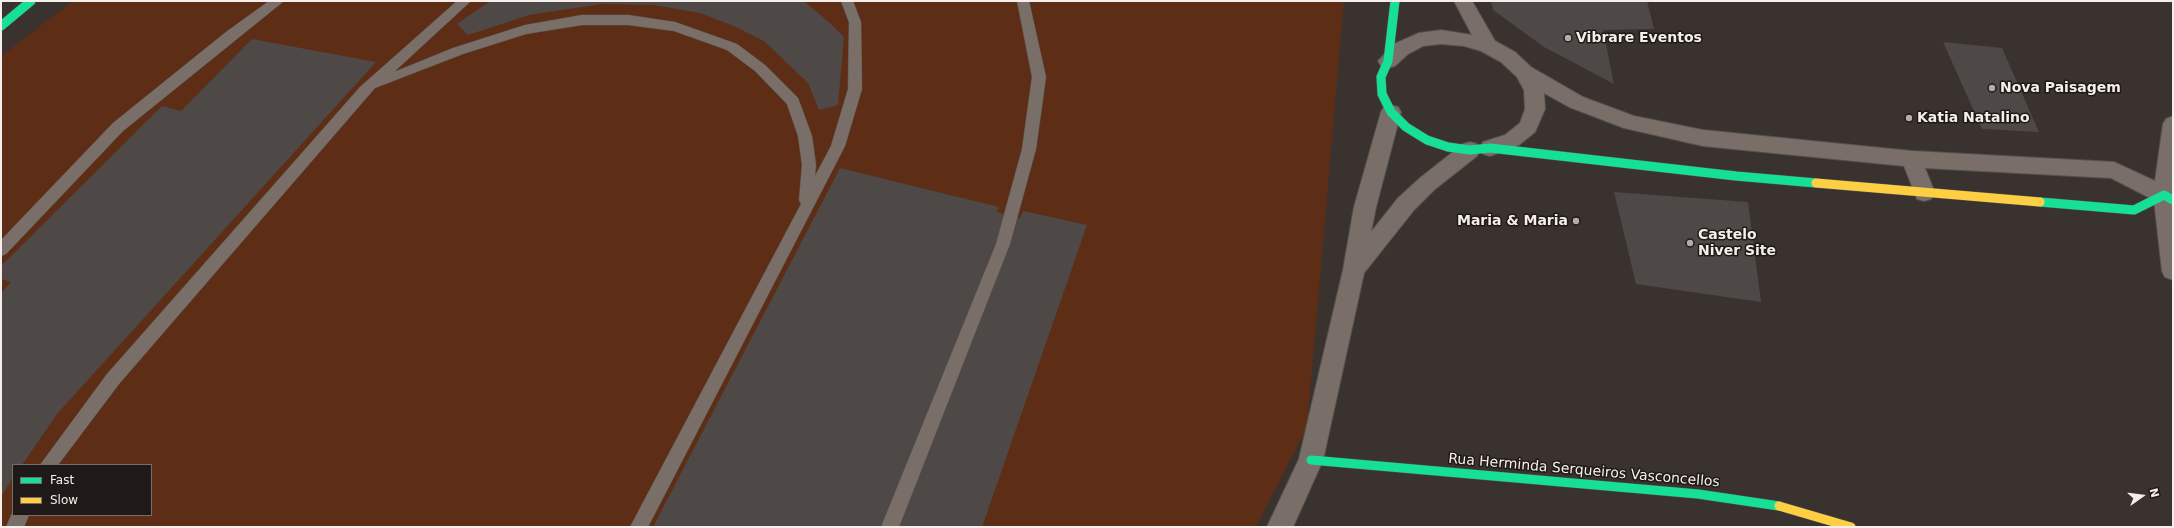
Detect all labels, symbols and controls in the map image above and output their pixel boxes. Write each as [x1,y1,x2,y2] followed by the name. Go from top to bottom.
[1576,30,1702,46] place label: Vibrare Eventos
[1563,33,1573,43] marker: Vibrare Eventos
[2000,80,2121,96] place label: Nova Paisagem
[1987,83,1997,93] marker: Nova Paisagem
[1917,110,2030,126] place label: Katia Natalino
[1904,113,1914,123] marker: Katia Natalino
[1457,213,1568,229] place label: Maria & Maria
[1571,216,1581,226] marker: Maria & Maria
[1698,227,1776,260] place label: Castelo Niver Site
[1685,238,1695,248] marker: Castelo Niver Site
[1448,451,1720,491] street label: Rua Herminda Serqueiros Vasconcellos
[12,464,152,516] legend
[50,473,74,487] text: Fast
[2122,476,2162,516] north arrow
[2147,487,2162,499] text: N
[50,493,78,507] text: Slow

